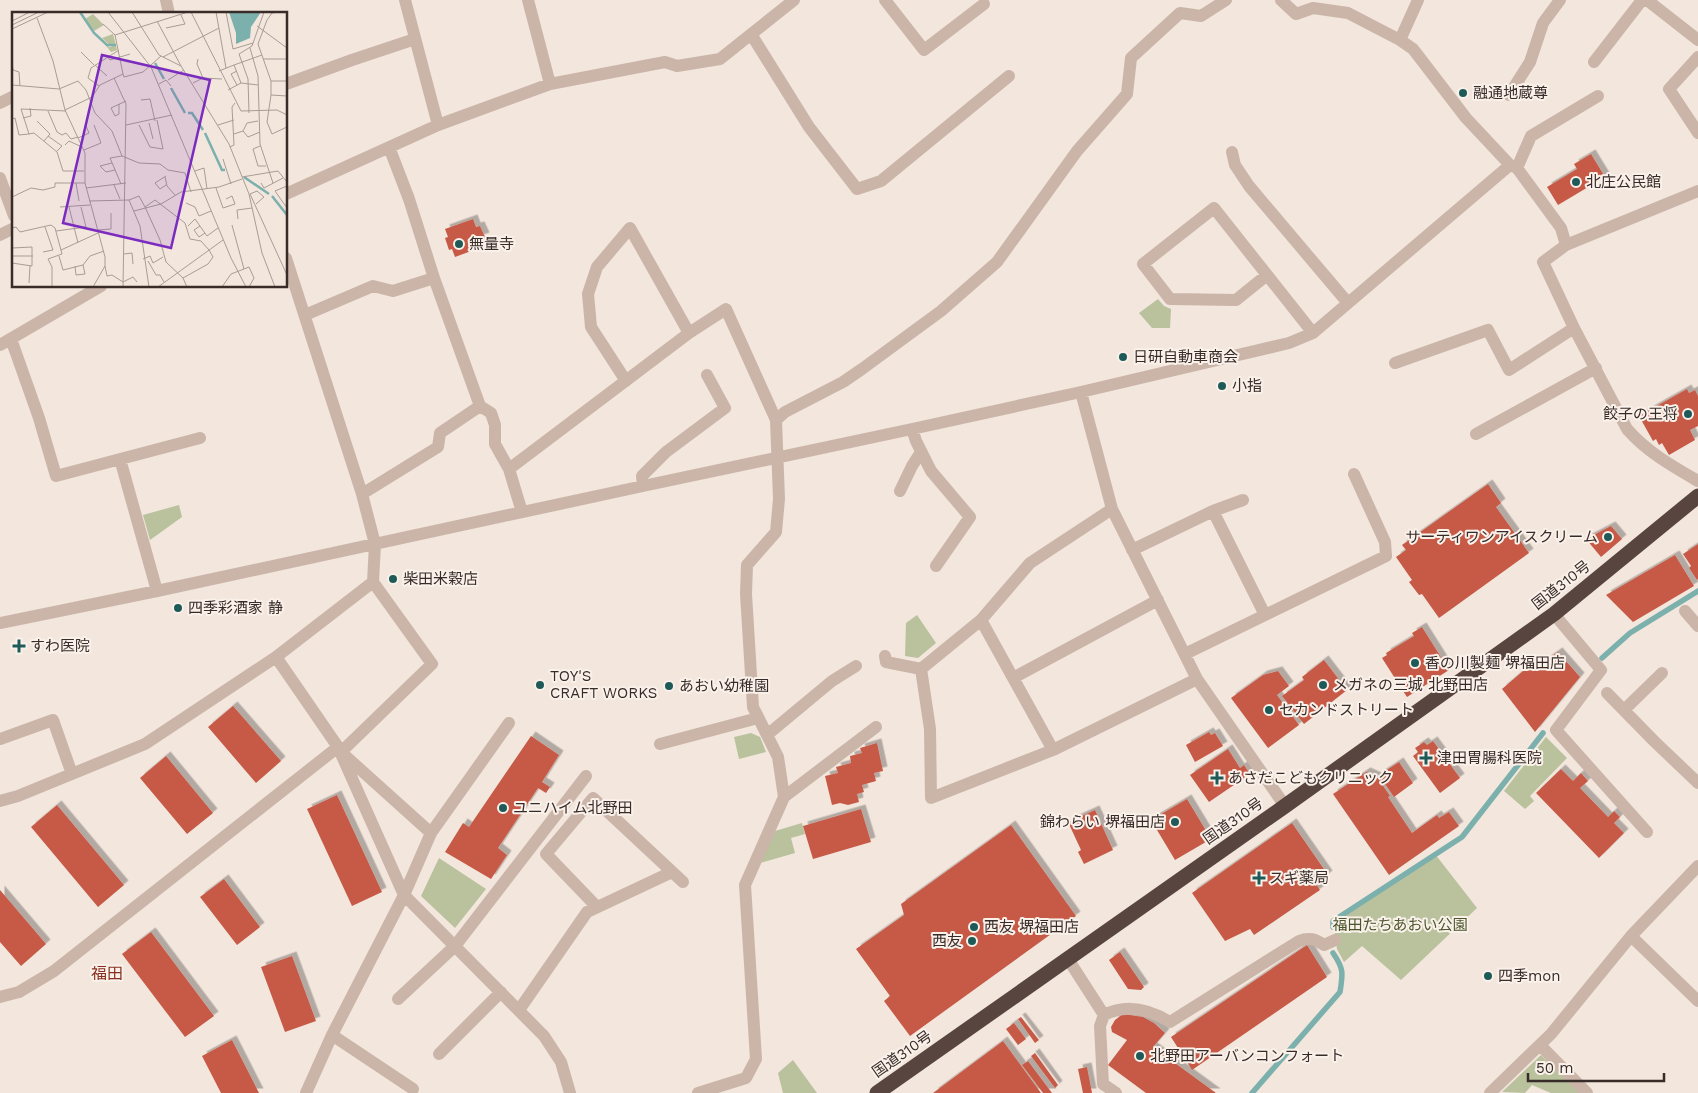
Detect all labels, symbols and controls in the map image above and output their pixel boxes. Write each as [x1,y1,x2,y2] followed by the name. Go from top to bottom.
[12,12,288,288] inset map
[1473,84,1548,102] place label: 融通地蔵尊
[1457,87,1469,99] marker: 融通地蔵尊
[1586,173,1661,191] place label: 北庄公民館
[1570,176,1582,188] marker: 北庄公民館
[469,235,514,253] place label: 無量寺
[453,238,465,250] marker: 無量寺
[1133,348,1238,366] place label: 日研自動車商会
[1117,351,1129,363] marker: 日研自動車商会
[1232,377,1262,395] place label: 小指
[1216,380,1228,392] marker: 小指
[1603,405,1678,423] place label: 餃子の王将
[1682,408,1694,420] marker: 餃子の王将
[1406,528,1598,546] place label: サーティワンアイスクリーム
[1602,531,1614,543] marker: サーティワンアイスクリーム
[1528,557,1594,613] street label: 国道310号
[403,570,478,588] place label: 柴田米穀店
[387,573,399,585] marker: 柴田米穀店
[188,599,283,617] place label: 四季彩酒家 静
[172,602,184,614] marker: 四季彩酒家 静
[30,637,90,655] place label: すわ医院
[12,639,26,653] marker: すわ医院
[1425,654,1565,672] place label: 香の川製麺 堺福田店
[1409,657,1421,669] marker: 香の川製麺 堺福田店
[550,667,657,702] place label: TOY'S CRAFT WORKS
[1333,676,1488,694] place label: メガネの三城 北野田店
[679,677,769,695] place label: あおい幼稚園
[534,679,546,691] marker: TOY'S CRAFT WORKS
[1317,679,1329,691] marker: メガネの三城 北野田店
[663,680,675,692] marker: あおい幼稚園
[1279,701,1414,719] place label: セカンドストリート
[1263,704,1275,716] marker: セカンドストリート
[1437,749,1542,767] place label: 津田胃腸科医院
[1419,751,1433,765] marker: 津田胃腸科医院
[1228,769,1393,787] place label: あさだこどもクリニック
[1210,771,1224,785] marker: あさだこどもクリニック
[1200,794,1266,848] street label: 国道310号
[513,799,632,817] place label: ユニハイム北野田
[497,802,509,814] marker: ユニハイム北野田
[1040,813,1165,831] place label: 錦わらい 堺福田店
[1169,816,1181,828] marker: 錦わらい 堺福田店
[1269,869,1329,887] place label: スギ薬局
[1253,872,1265,884] marker: スギ薬局
[1332,916,1468,934] park label: 福田たちあおい公園
[984,918,1079,936] place label: 西友 堺福田店
[968,921,980,933] marker: 西友 堺福田店
[932,932,962,950] place label: 西友
[966,935,978,947] marker: 西友
[91,964,123,983] district label: 福田
[1498,967,1561,985] place label: 四季mon
[1482,970,1494,982] marker: 四季mon
[869,1027,935,1081] street label: 国道310号
[1150,1047,1344,1065] place label: 北野田アーバンコンフォート
[1134,1050,1146,1062] marker: 北野田アーバンコンフォート
[1528,1050,1664,1082] scale bar
[1536,1059,1573,1077] text: 50 m

